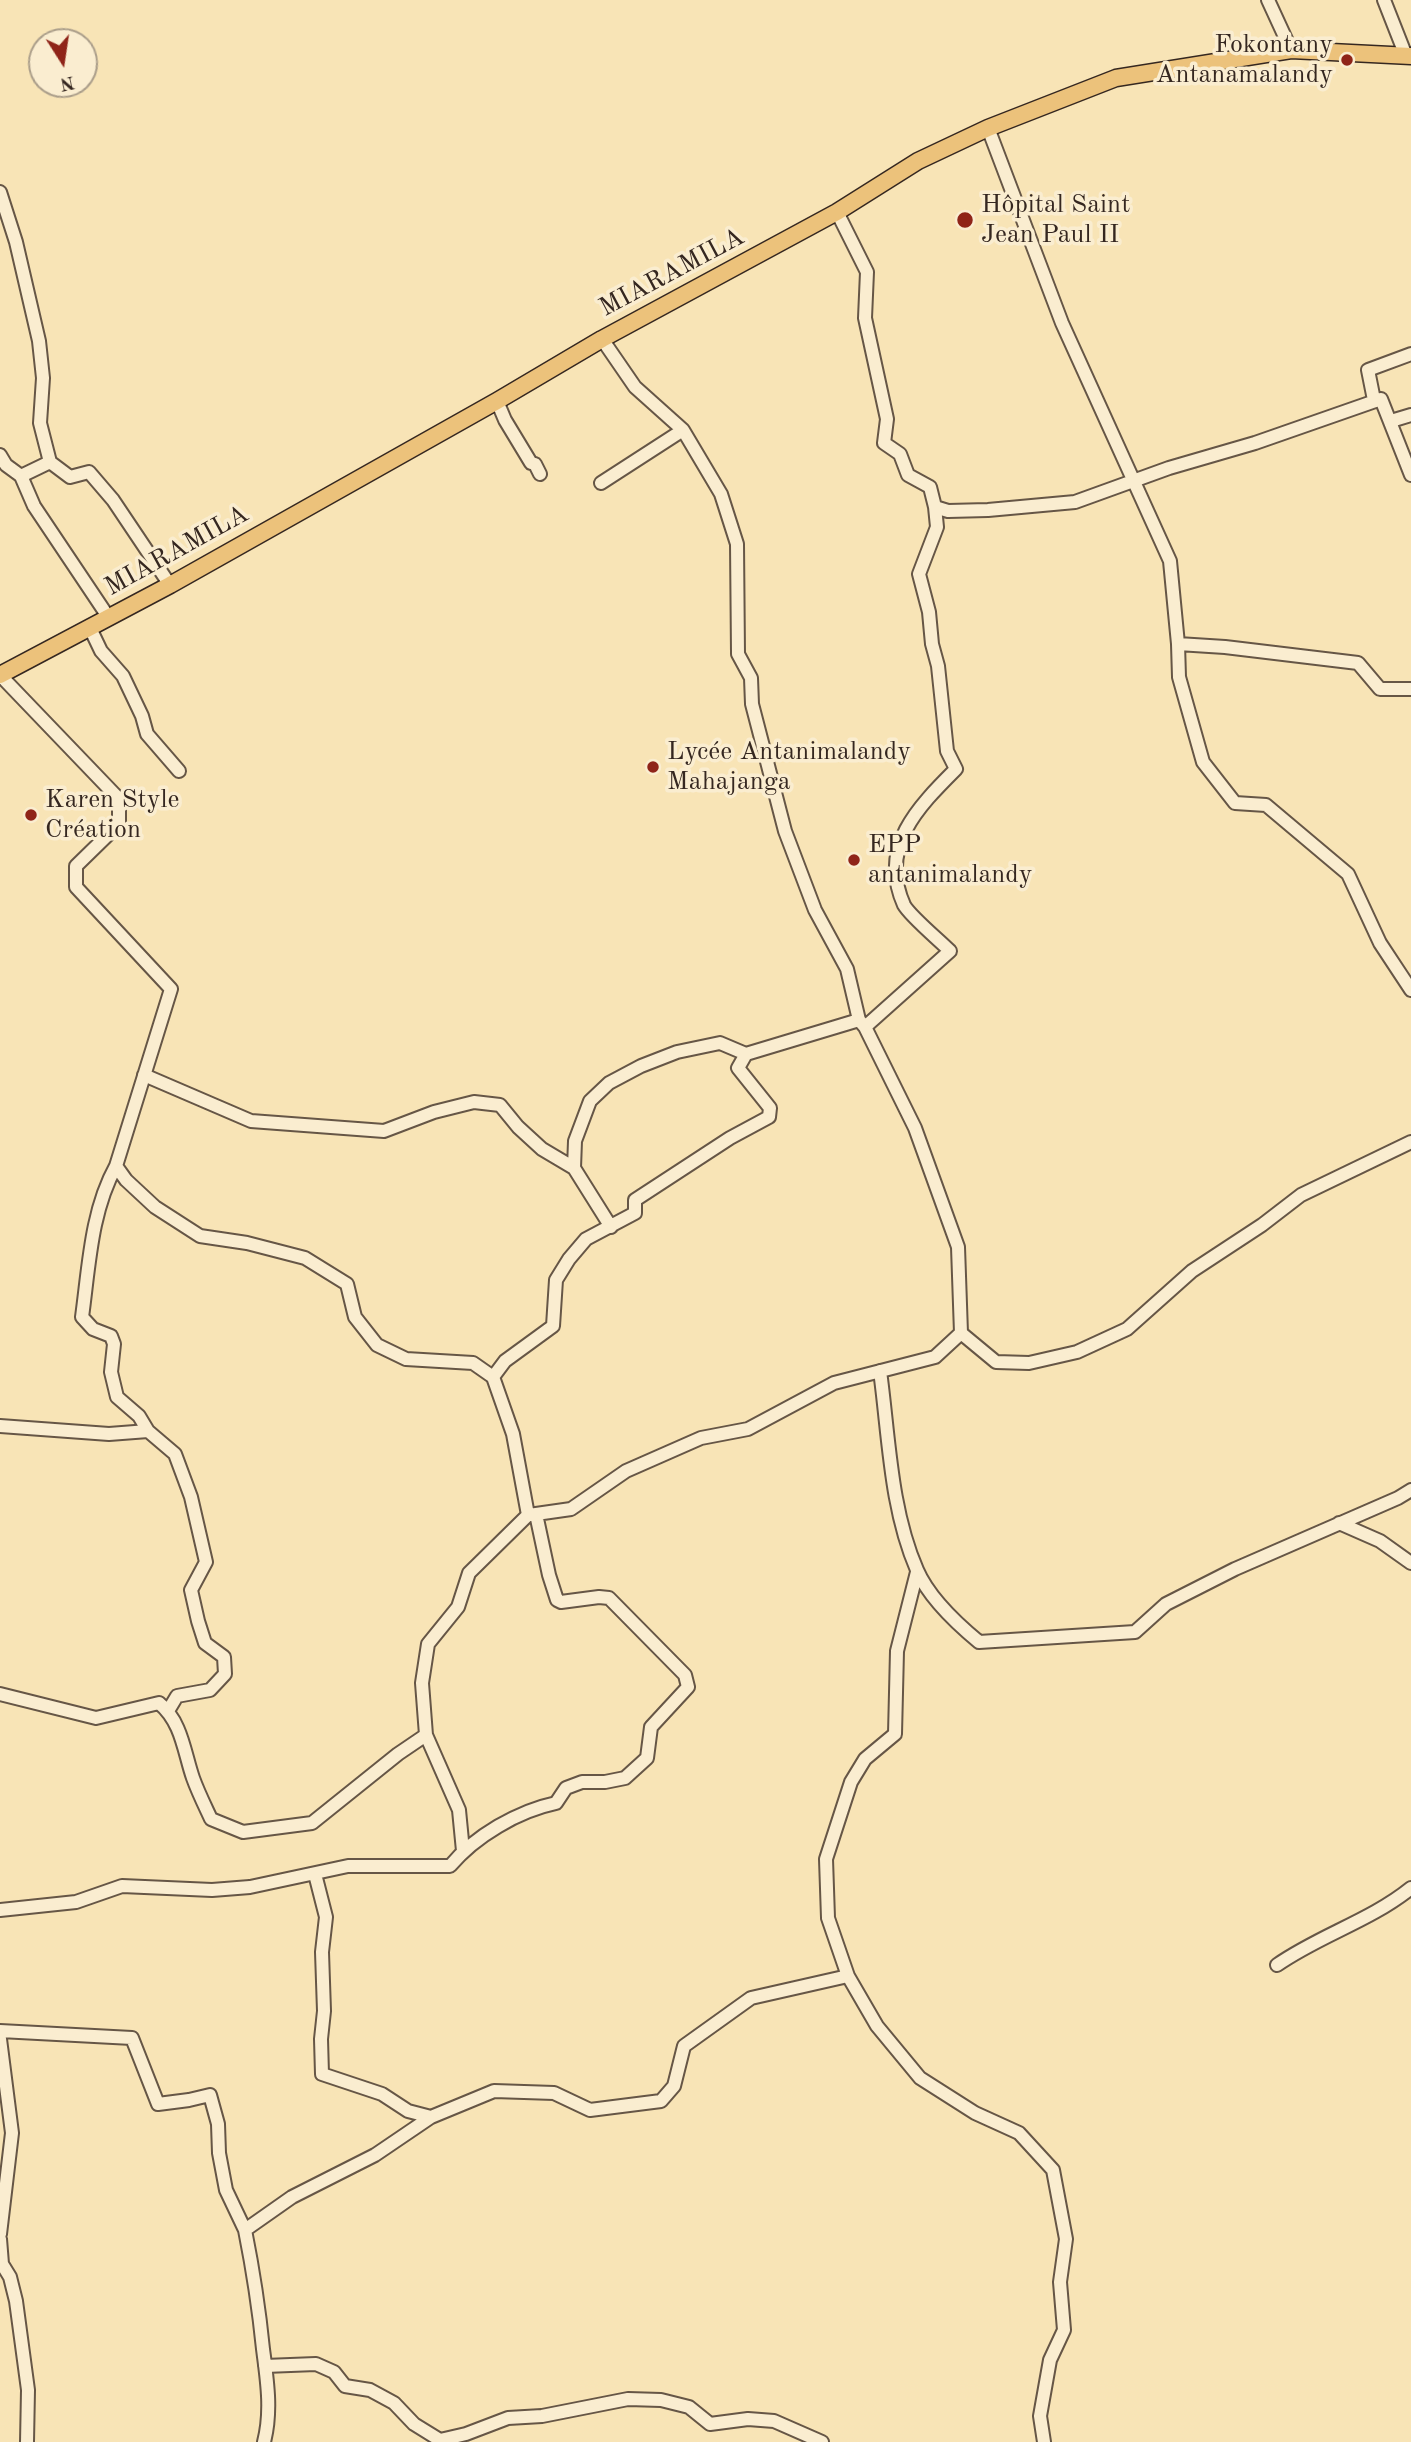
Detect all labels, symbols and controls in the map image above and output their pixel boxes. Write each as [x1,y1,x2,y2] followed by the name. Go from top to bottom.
[28,28,98,98] north arrow
[1156,29,1333,90] place label: Fokontany Antanamalandy
[1339,52,1355,68] marker: Fokontany Antanamalandy
[58,71,76,93] text: N
[981,189,1130,250] place label: Hôpital Saint Jean Paul II
[955,210,975,230] marker: Hôpital Saint Jean Paul II
[594,222,750,324] street label: MIARAMILA
[100,499,254,603] street label: MIARAMILA
[667,736,911,798] place label: Lycée Antanimalandy Mahajanga
[645,759,661,775] marker: Lycée Antanimalandy Mahajanga
[45,784,179,846] place label: Karen Style Création
[23,807,39,823] marker: Karen Style Création
[868,829,1033,890] place label: EPP antanimalandy
[846,852,862,868] marker: EPP antanimalandy

